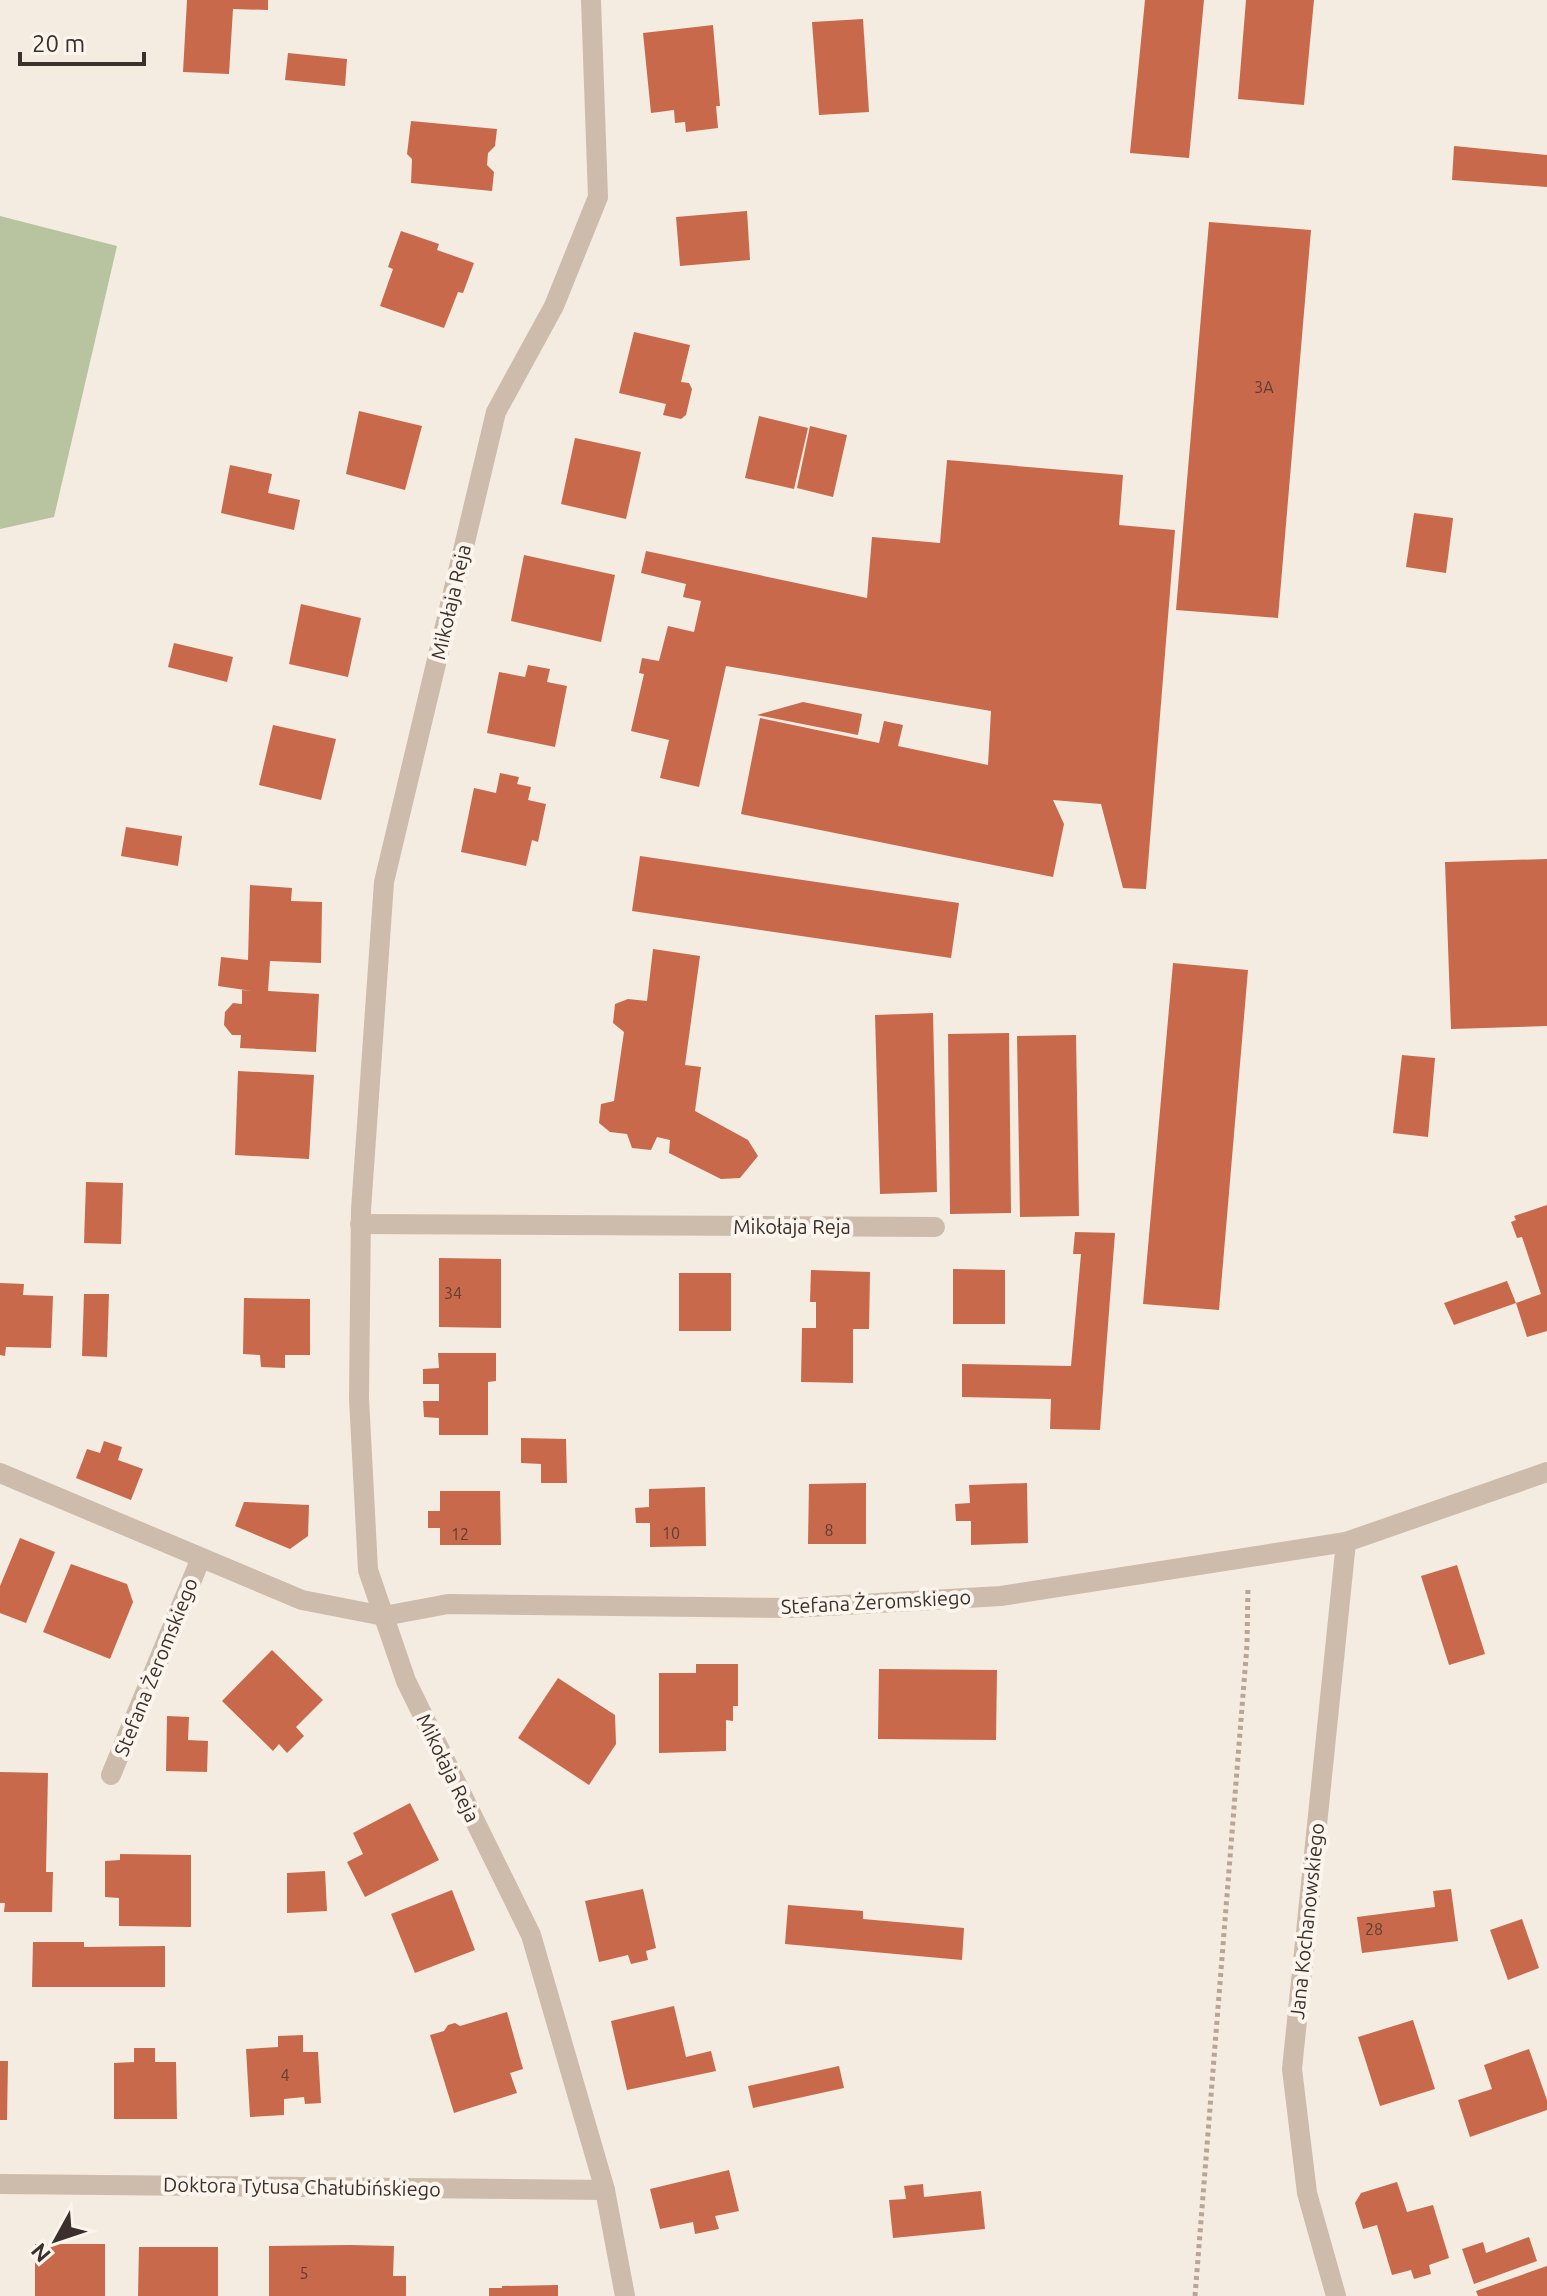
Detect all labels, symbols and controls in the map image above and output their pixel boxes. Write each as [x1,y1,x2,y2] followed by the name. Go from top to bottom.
[20,16,144,66] scale bar
[32,30,85,57] text: 20 m
[1254,378,1274,396] house number: 3A
[426,542,475,662] street label: Mikołaja Reja
[733,1215,851,1238] street label: Mikołaja Reja
[444,1284,462,1302] house number: 34
[824,1521,834,1539] house number: 8
[662,1524,680,1542] house number: 10
[451,1525,469,1543] house number: 12
[109,1574,202,1759] street label: Stefana Żeromskiego
[780,1585,972,1618] street label: Stefana Żeromskiego
[412,1710,485,1826] street label: Mikołaja Reja
[1285,1822,1328,2020] street label: Jana Kochanowskiego
[1365,1920,1383,1938] house number: 28
[280,2066,290,2084] house number: 4
[163,2173,441,2200] street label: Doktora Tytusa Chałubińskiego
[16,2200,96,2280] north arrow
[25,2239,55,2268] text: N
[299,2264,309,2282] house number: 5

